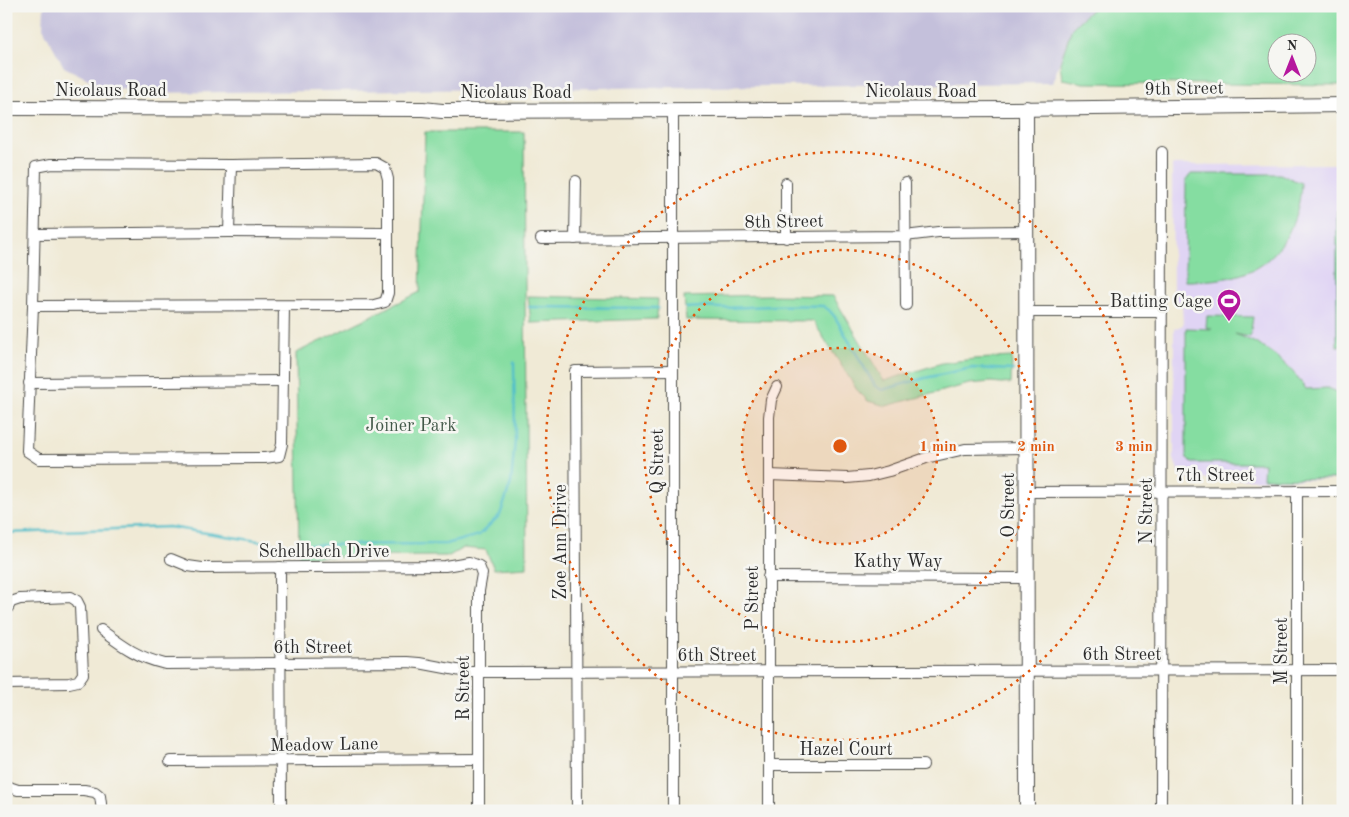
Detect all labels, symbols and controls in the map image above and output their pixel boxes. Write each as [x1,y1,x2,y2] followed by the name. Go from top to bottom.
[1266,32,1316,82] north arrow
[1287,39,1298,53] text: N
[1144,79,1224,99] street label: 9th Street
[55,82,167,100] street label: Nicolaus Road
[865,83,977,101] street label: Nicolaus Road
[460,84,572,102] street label: Nicolaus Road
[744,212,824,232] street label: 8th Street
[1216,288,1242,322] sports icon: Batting Cage
[1110,293,1212,311] place label: Batting Cage
[365,417,457,435] park label: Joiner Park
[649,428,667,494] street label: Q Street
[831,437,849,455] centre of rings
[919,440,957,455] text: 1 min
[1017,440,1055,455] text: 2 min
[1115,440,1153,455] text: 3 min
[1175,467,1255,485] street label: 7th Street
[1000,472,1018,538] street label: O Street
[1138,478,1156,544] street label: N Street
[552,484,570,600] street label: Zoe Ann Drive
[259,543,389,561] street label: Schellbach Drive
[853,553,943,571] street label: Kathy Way
[744,566,762,630] street label: P Street
[1273,617,1291,685] street label: M Street
[273,639,353,657] street label: 6th Street
[1082,646,1162,664] street label: 6th Street
[677,647,757,665] street label: 6th Street
[455,655,473,721] street label: R Street
[270,735,378,755] street label: Meadow Lane
[799,741,893,759] street label: Hazel Court

